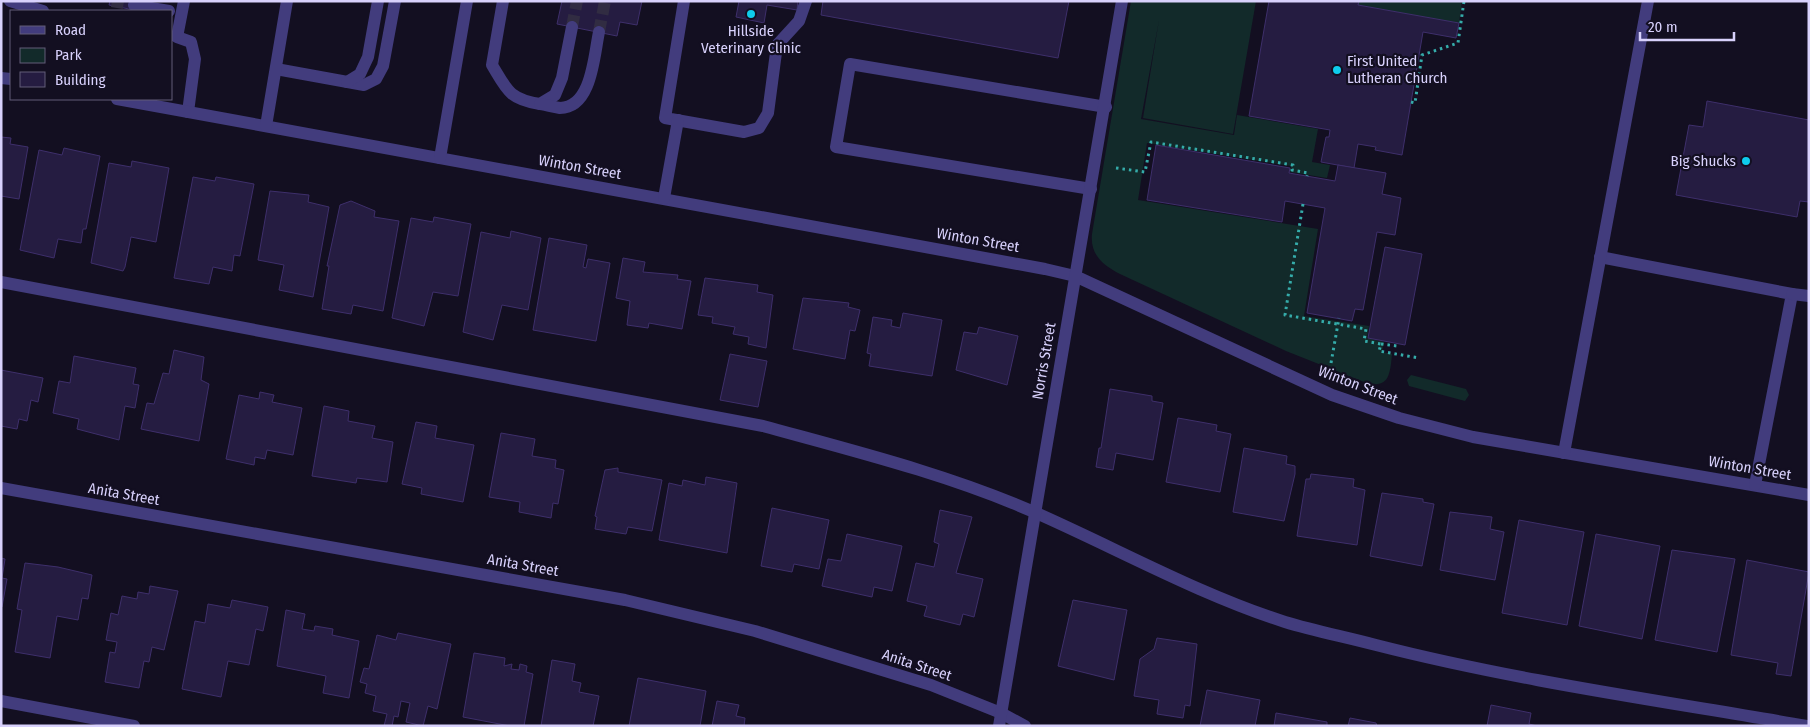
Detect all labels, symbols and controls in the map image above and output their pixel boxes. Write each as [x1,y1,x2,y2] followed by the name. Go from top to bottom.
[745,8,757,20] marker: Hillside Veterinary Clinic
[10,10,172,100] legend
[1640,10,1734,42] scale bar
[1648,18,1678,36] text: 20 m
[55,21,86,39] text: Road
[701,22,801,57] place label: Hillside Veterinary Clinic
[55,46,82,64] text: Park
[1347,52,1447,87] place label: First United Lutheran Church
[1331,64,1343,76] marker: First United Lutheran Church
[55,71,106,89] text: Building
[537,151,623,183] street label: Winton Street
[1671,152,1736,170] place label: Big Shucks
[1740,155,1752,167] marker: Big Shucks
[935,224,1021,256] street label: Winton Street
[1028,321,1060,401] street label: Norris Street
[1316,362,1400,408] street label: Winton Street
[1707,452,1793,484] street label: Winton Street
[87,479,161,509] street label: Anita Street
[486,550,560,580] street label: Anita Street
[880,645,954,685] street label: Anita Street

